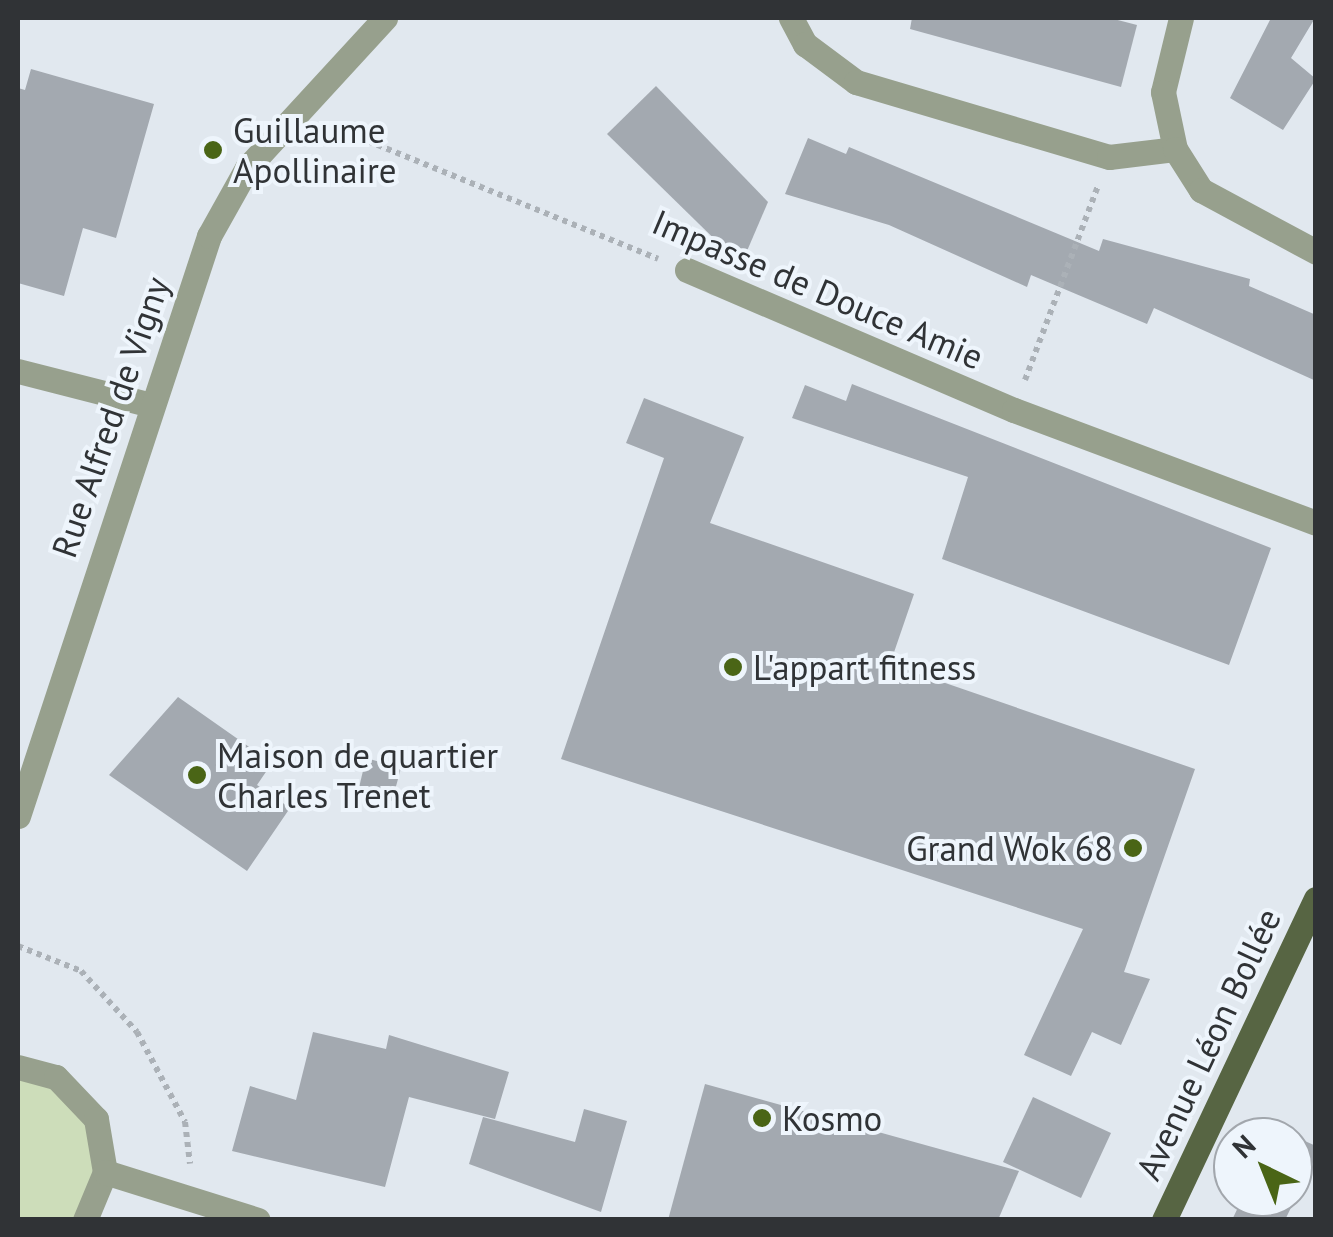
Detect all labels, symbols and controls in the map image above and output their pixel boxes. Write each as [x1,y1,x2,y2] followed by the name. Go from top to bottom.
[233,109,397,191] place label: Guillaume Apollinaire
[202,139,224,161] marker: Guillaume Apollinaire
[646,200,990,378] street label: Impasse de Douce Amie
[42,270,178,564] street label: Rue Alfred de Vigny
[753,646,976,688] place label: L'appart fitness
[722,656,744,678] marker: L'appart fitness
[217,734,498,816] place label: Maison de quartier Charles Trenet
[186,764,208,786] marker: Maison de quartier Charles Trenet
[904,827,1113,869] place label: Grand Wok 68
[1122,837,1144,859] marker: Grand Wok 68
[1127,902,1289,1186] street label: Avenue Léon Bollée
[782,1097,882,1139] place label: Kosmo
[751,1107,773,1129] marker: Kosmo
[1213,1117,1313,1217] north arrow
[1224,1126,1263,1166] text: N

